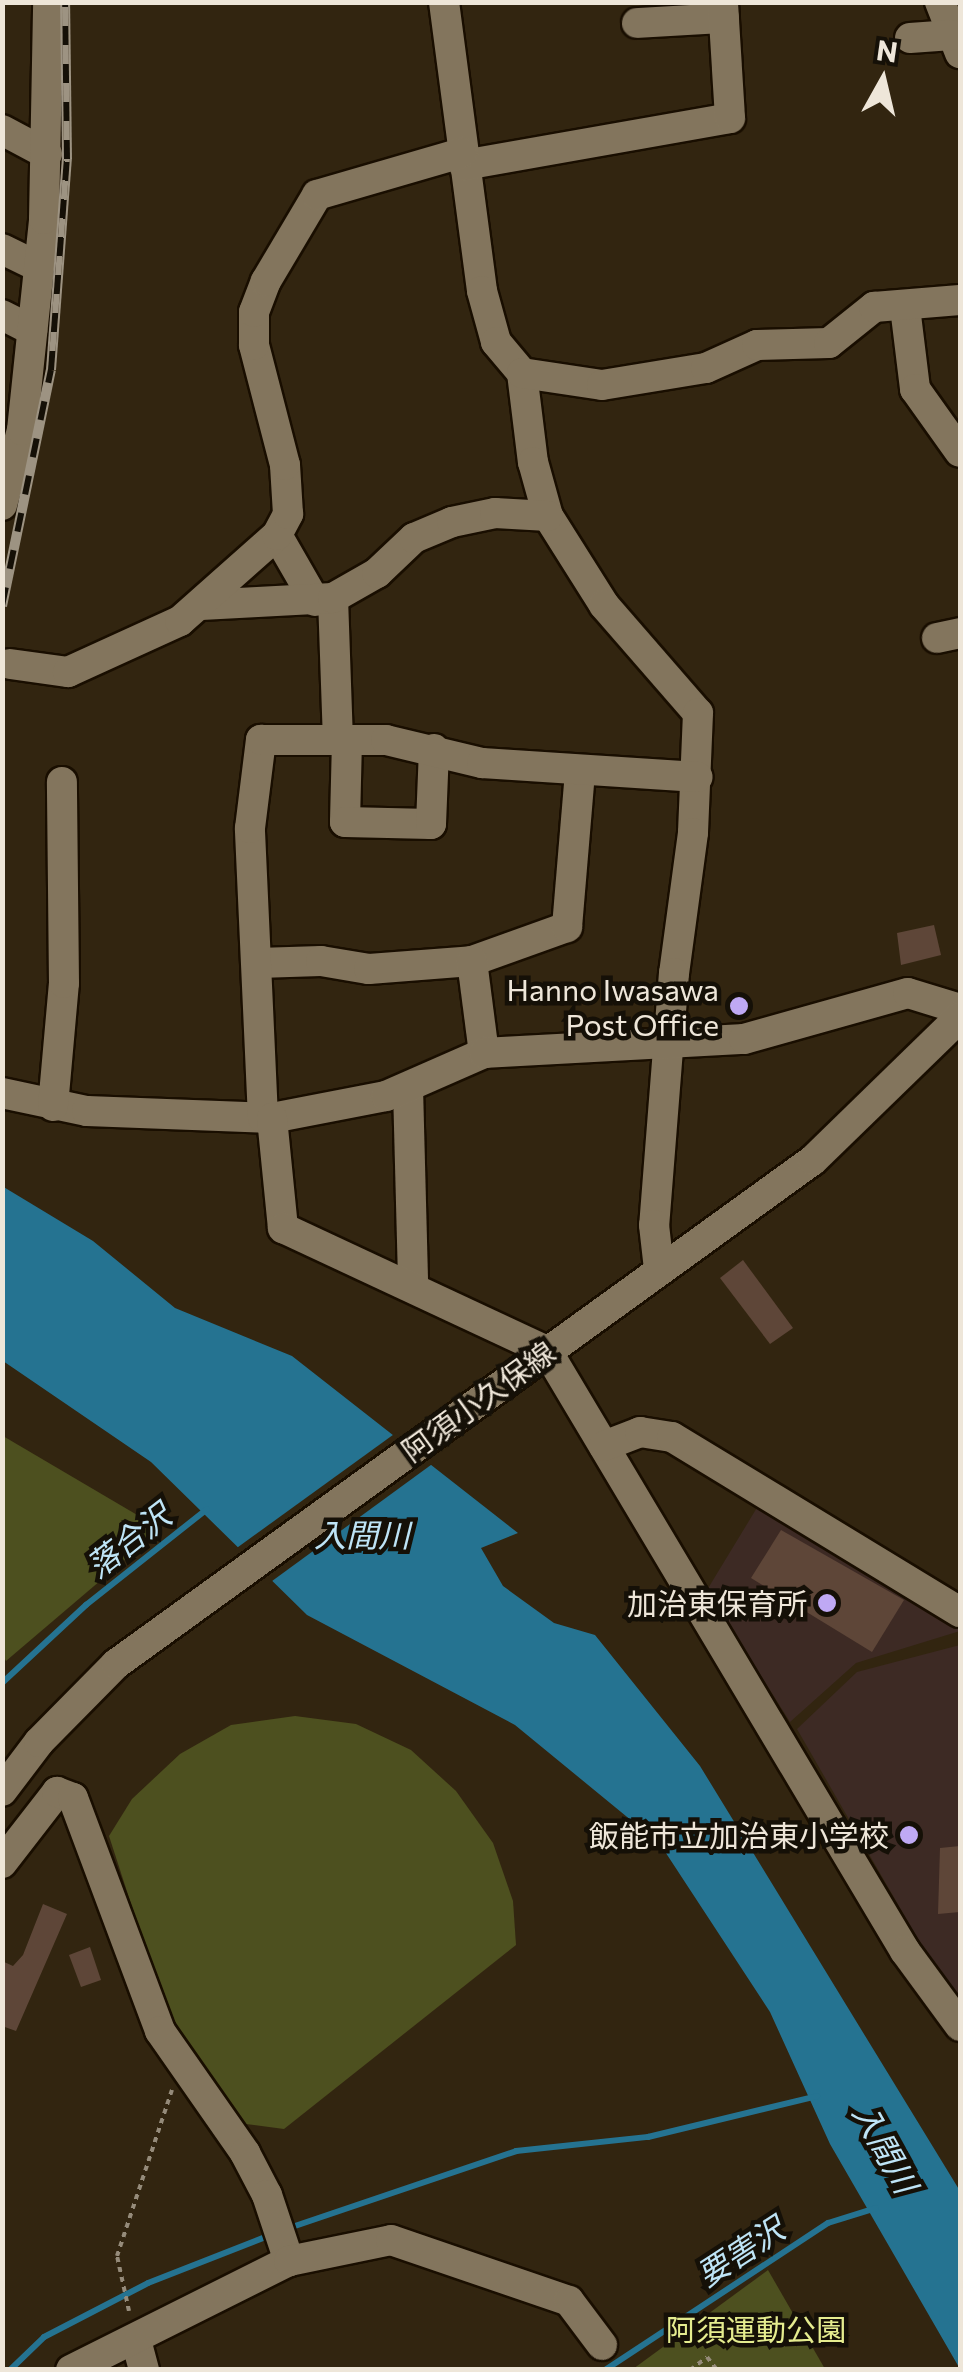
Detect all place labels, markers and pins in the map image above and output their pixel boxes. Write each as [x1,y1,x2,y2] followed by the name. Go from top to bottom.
[507,971,719,1042] place label: Hanno Iwasawa Post Office
[728,995,750,1017] marker: Hanno Iwasawa Post Office
[627,1585,807,1621] place label: 加治東保育所
[816,1592,838,1614] marker: 加治東保育所
[589,1817,889,1853] place label: 飯能市立加治東小学校
[898,1824,920,1846] marker: 飯能市立加治東小学校

